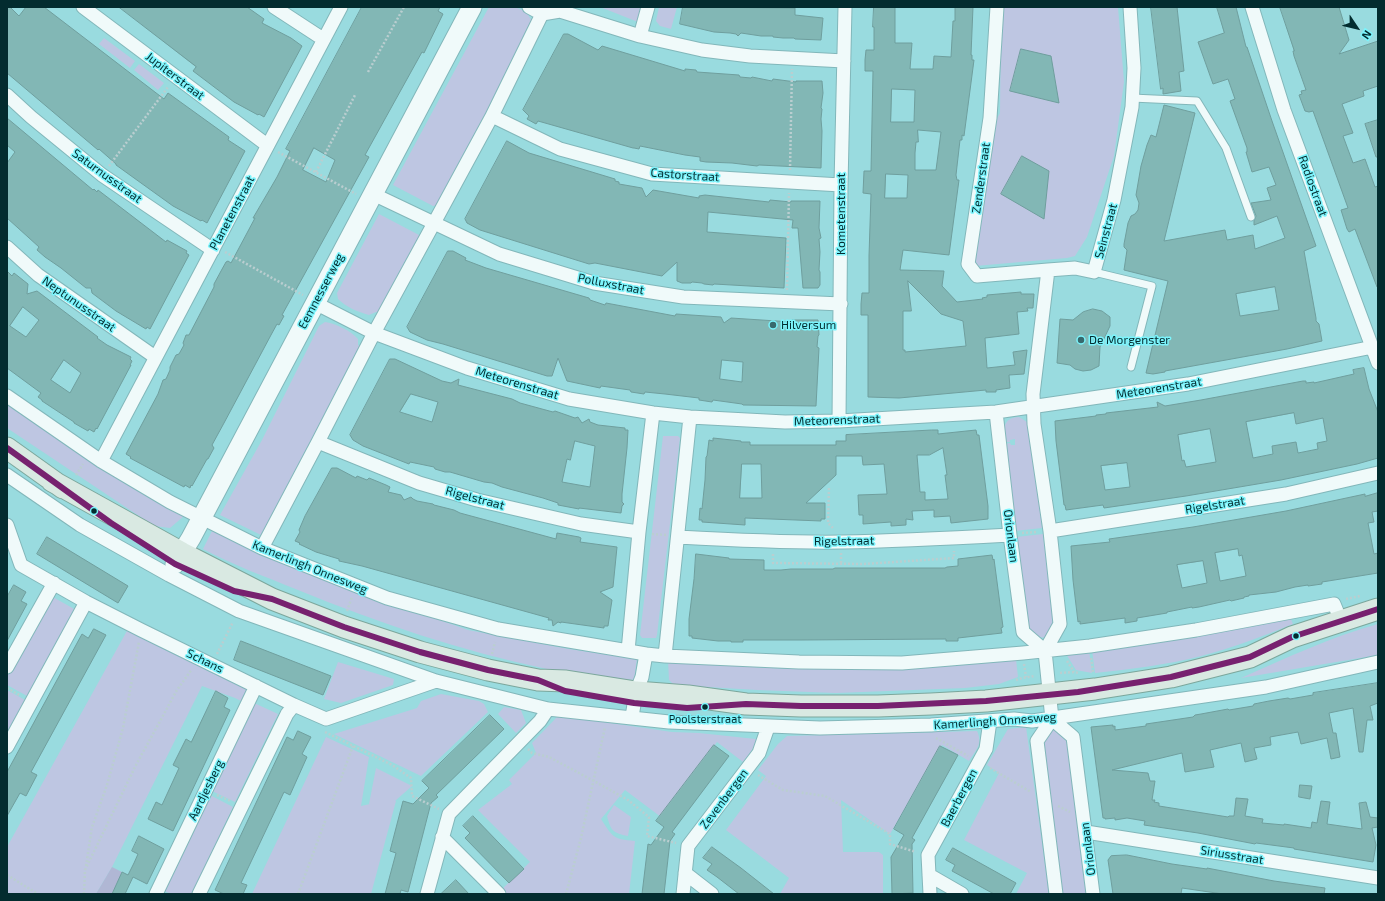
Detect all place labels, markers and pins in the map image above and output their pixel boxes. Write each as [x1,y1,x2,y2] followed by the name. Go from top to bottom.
[781,318,836,332] place label: Hilversum
[768,320,778,330] marker: Hilversum
[1089,333,1170,347] place label: De Morgenster
[1076,335,1086,345] marker: De Morgenster
[89,506,99,516] unlabelled marker
[1291,631,1301,641] unlabelled marker
[700,702,710,712] marker: Poolsterstraat
[669,712,741,726] place label: Poolsterstraat

